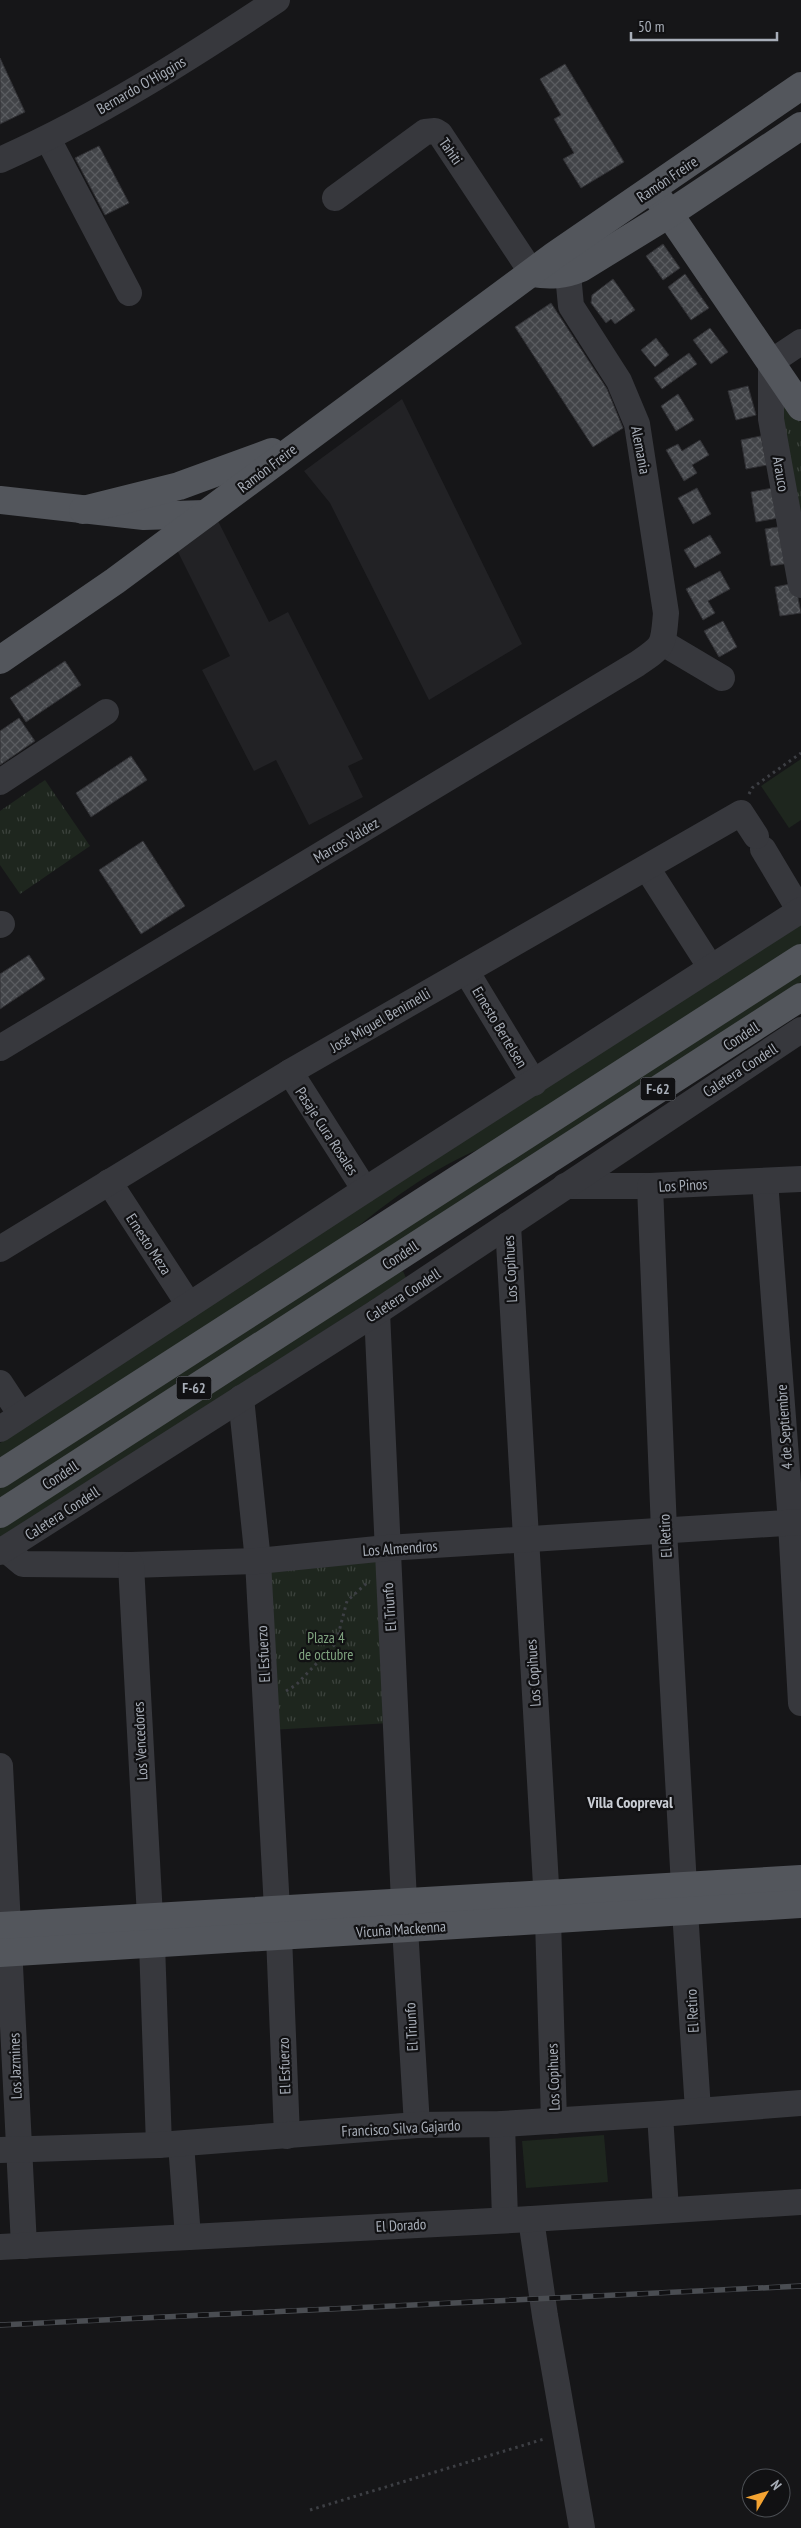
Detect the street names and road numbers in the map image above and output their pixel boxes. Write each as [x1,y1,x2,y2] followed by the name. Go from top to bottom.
[93,52,189,118] street label: Bernardo O'Higgins
[435,134,467,168] street label: Tahiti
[633,152,701,206] street label: Ramón Freire
[627,424,655,476] street label: Alemania
[234,440,300,496] street label: Ramón Freire
[769,455,793,493] street label: Arauco
[310,813,382,867] street label: Marcos Valdez
[468,983,532,1071] street label: Ernesto Bertelsen
[326,984,433,1057] street label: José Miguel Benimelli
[719,1017,763,1055] street label: Condell
[699,1039,781,1101] street label: Caletera Condell
[640,1078,676,1100] road number: F-62
[291,1083,363,1179] street label: Pasaje Cura Rosales
[658,1174,708,1196] street label: Los Pinos
[122,1210,176,1278] street label: Ernesto Meza
[499,1235,521,1303] street label: Los Copihues
[378,1236,422,1274] street label: Condell
[362,1264,444,1326] street label: Caletera Condell
[176,1376,212,1400] road number: F-62
[772,1384,796,1470] street label: 4 de Septiembre
[38,1456,82,1494] street label: Condell
[21,1482,103,1544] street label: Caletera Condell
[654,1514,676,1558] street label: El Retiro
[362,1536,438,1560] street label: Los Almendros
[378,1582,400,1632] street label: El Triunfo
[252,1625,274,1683] street label: El Esfuerzo
[521,1639,545,1707] street label: Los Copihues
[128,1701,152,1781] street label: Los Vencedores
[355,1916,446,1942] street label: Vicuña Mackenna
[681,1989,703,2033] street label: El Retiro
[400,2002,422,2052] street label: El Triunfo
[4,2033,26,2099] street label: Los Jazmines
[274,2037,294,2095] street label: El Esfuerzo
[542,2043,564,2111] street label: Los Copihues
[341,2115,461,2141] street label: Francisco Silva Gajardo
[375,2214,427,2236] street label: El Dorado

